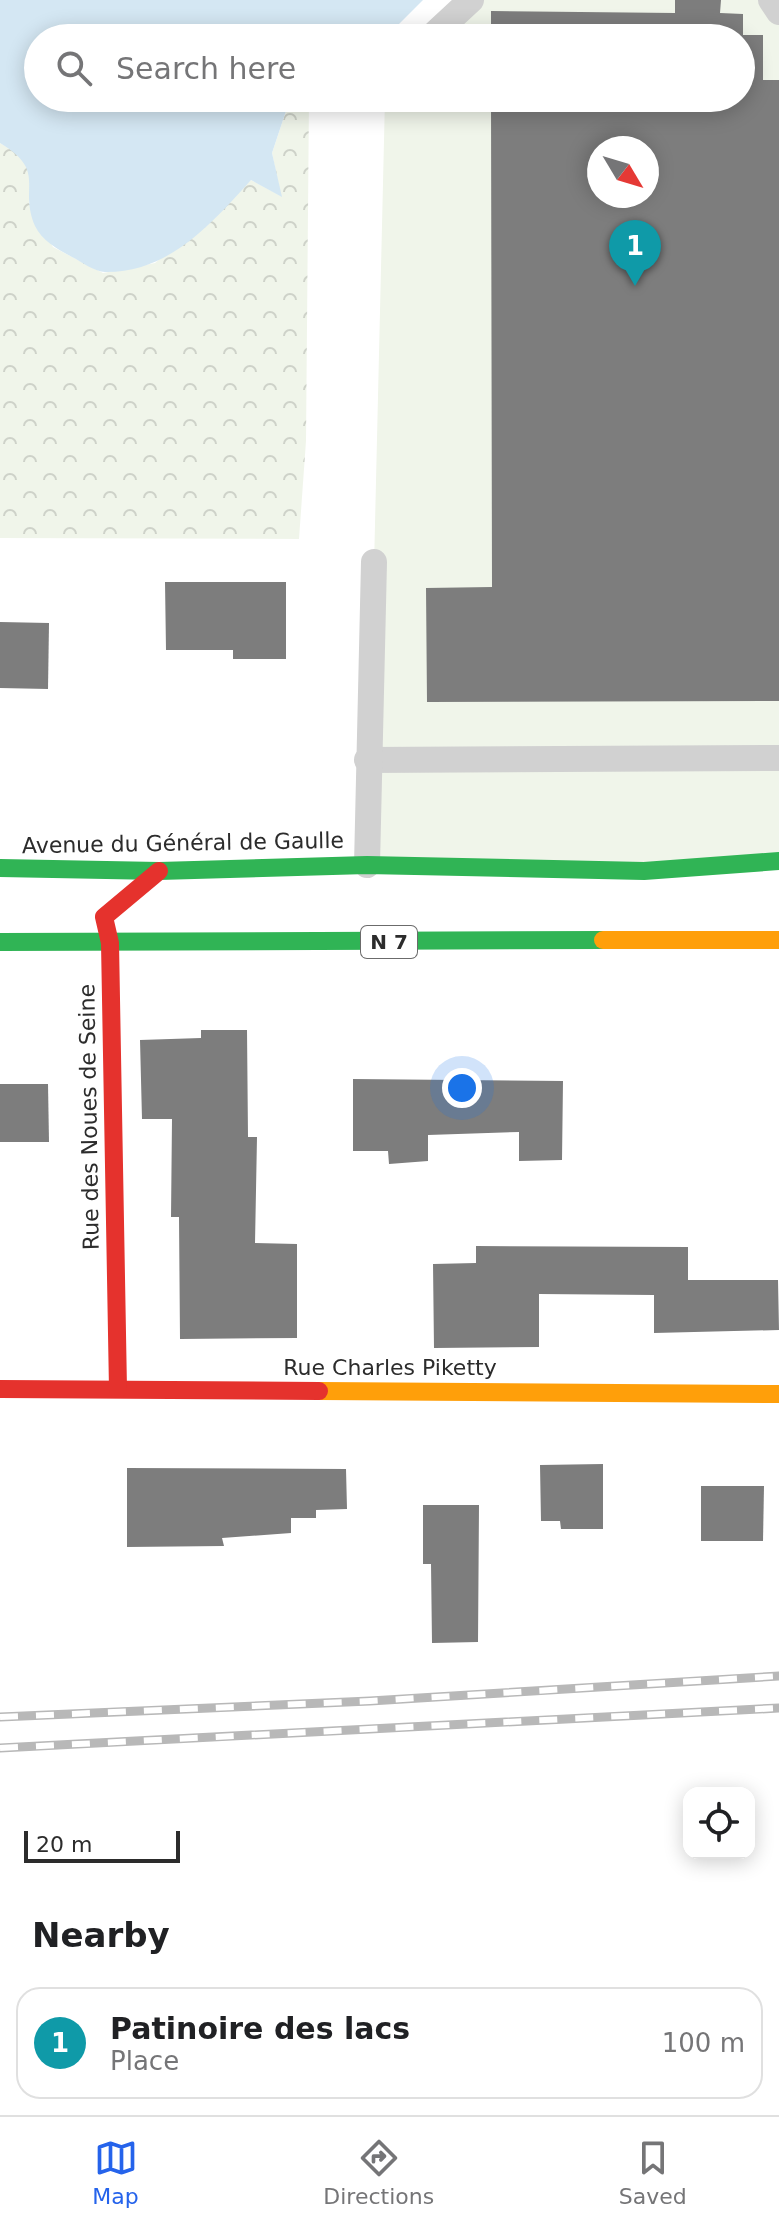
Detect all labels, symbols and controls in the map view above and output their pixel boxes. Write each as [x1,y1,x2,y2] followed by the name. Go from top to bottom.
[24,24,755,112] search box
[52,46,96,90] icon: search
[116,51,296,86] text: Search here
[587,136,659,208] north arrow
[609,220,661,286] pin: 1
[22,828,344,858] street label: Avenue du Général de Gaulle
[361,926,417,958] road number: N 7
[74,984,104,1250] street label: Rue des Noues de Seine
[442,1068,482,1108] your location
[283,1355,497,1380] street label: Rue Charles Piketty
[683,1787,755,1859] map controls
[683,1787,755,1859] button: locate
[24,1827,180,1863] scale bar
[36,1832,92,1857] text: 20 m
[32,1915,170,1955] text: Nearby
[110,2011,410,2046] text: Patinoire des lacs
[51,2028,69,2058] text: 1
[662,2028,745,2058] text: 100 m
[110,2046,179,2076] text: Place
[92,2136,139,2209] tab: Map
[323,2136,434,2209] tab: Directions
[619,2136,687,2209] tab: Saved

